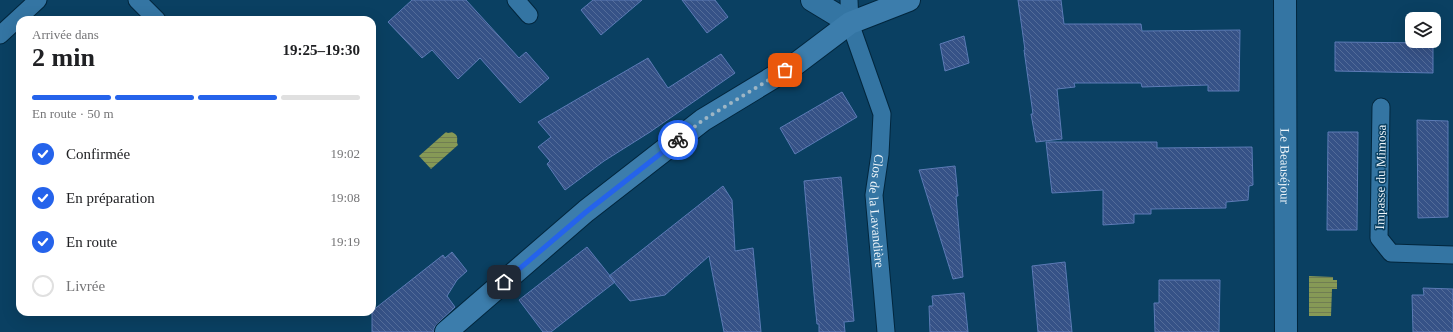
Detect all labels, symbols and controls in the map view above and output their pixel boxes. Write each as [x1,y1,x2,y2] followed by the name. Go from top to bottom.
[1405,12,1441,48] map controls
[1405,12,1441,48] button: layers
[32,27,99,42] text: Arrivée dans
[283,42,360,58] text: 19:25–19:30
[32,43,95,72] text: 2 min
[768,53,802,87] pin
[774,59,796,81] icon: bag
[32,106,114,121] text: En route · 50 m
[658,120,698,160] courier
[1372,124,1389,229] street label: Impasse du Mimosa
[1277,128,1293,204] street label: Le Beauséjour
[667,129,689,151] icon: bike
[32,143,54,165] icon: check
[66,146,130,162] text: Confirmée
[330,146,360,161] text: 19:02
[866,153,887,269] street label: Clos de la Lavandière
[32,187,54,209] icon: check
[66,190,155,206] text: En préparation
[330,190,360,205] text: 19:08
[32,231,54,253] icon: check
[66,234,117,250] text: En route
[330,234,360,249] text: 19:19
[487,265,521,299] pin
[493,271,515,293] icon: home
[66,278,105,294] text: Livrée

